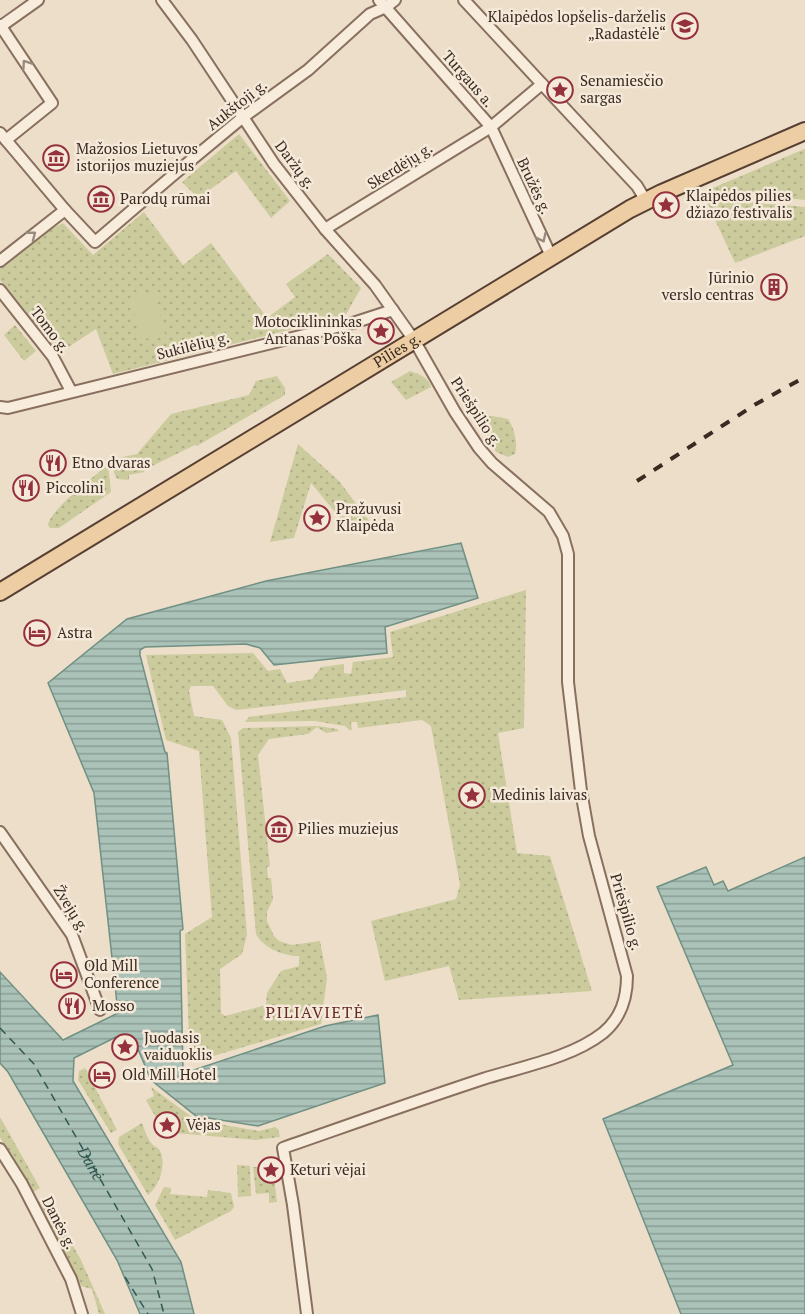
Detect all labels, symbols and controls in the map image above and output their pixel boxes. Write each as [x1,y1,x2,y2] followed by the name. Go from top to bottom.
[488,6,666,43] place label: Klaipėdos lopšelis-darželis „Radastėlė“
[670,11,700,41] school or university icon: Klaipėdos lopšelis-darželis „Radastėlė“
[439,46,499,111] street label: Turgaus a.
[23,60,34,71] one-way arrow
[580,70,663,107] place label: Senamiesčio sargas
[202,74,271,134] street label: Aukštoji g.
[545,75,575,105] place icon: Senamiesčio sargas
[271,136,321,193] street label: Daržų g.
[363,137,436,193] street label: Skerdėjų g.
[76,138,198,175] place label: Mažosios Lietuvos istorijos muziejus
[41,143,71,173] museum icon: Mažosios Lietuvos istorijos muziejus
[513,154,557,217] street label: Bružės g.
[86,184,116,214] museum icon: Parodų rūmai
[686,185,793,222] place label: Klaipėdos pilies džiazo festivalis
[120,188,211,208] place label: Parodų rūmai
[651,190,681,220] place icon: Klaipėdos pilies džiazo festivalis
[534,231,546,242] one-way arrow
[26,232,37,243] one-way arrow
[661,267,754,304] place label: Jūrinio verslo centras
[759,272,789,302] building icon: Jūrinio verslo centras
[27,302,75,357] street label: Tomo g.
[255,311,362,348] place label: Motociklininkas Antanas Poška
[366,316,396,346] place icon: Motociklininkas Antanas Poška
[154,326,231,364] street label: Sukilėlių g.
[369,327,424,372] street label: Pilies g.
[447,373,507,450] street label: Priešpilio g.
[38,448,68,478] restaurant icon: Etno dvaras
[72,452,150,472] place label: Etno dvaras
[11,473,41,503] restaurant icon: Piccolini
[46,477,104,497] place label: Piccolini
[336,498,401,535] place label: Pražuvusi Klaipėda
[302,503,332,533] place icon: Pražuvusi Klaipėda
[22,618,52,648] hotel icon: Astra
[57,622,93,642] place label: Astra
[457,780,487,810] place icon: Medinis laivas
[492,784,587,804] place label: Medinis laivas
[264,814,294,844] museum icon: Pilies muziejus
[298,818,399,838] place label: Pilies muziejus
[606,871,648,953] street label: Priešpilio g.
[50,881,94,936] street label: Žvejų g.
[84,955,159,992] place label: Old Mill Conference
[49,960,79,990] hotel icon: Old Mill Conference
[57,991,87,1021] restaurant icon: Mosso
[92,995,135,1015] place label: Mosso
[266,1001,364,1023] district label: PILIAVIETĖ
[143,1027,212,1064] place label: Juodasis vaiduoklis
[110,1032,140,1062] place icon: Juodasis vaiduoklis
[87,1060,117,1090] hotel icon: Old Mill Hotel
[122,1064,216,1084] place label: Old Mill Hotel
[152,1110,182,1140] place icon: Vėjas
[186,1114,221,1134] place label: Vėjas
[72,1141,110,1184] water label: Danė
[256,1155,286,1185] place icon: Keturi vėjai
[290,1159,366,1179] place label: Keturi vėjai
[38,1193,82,1252] street label: Danės g.

